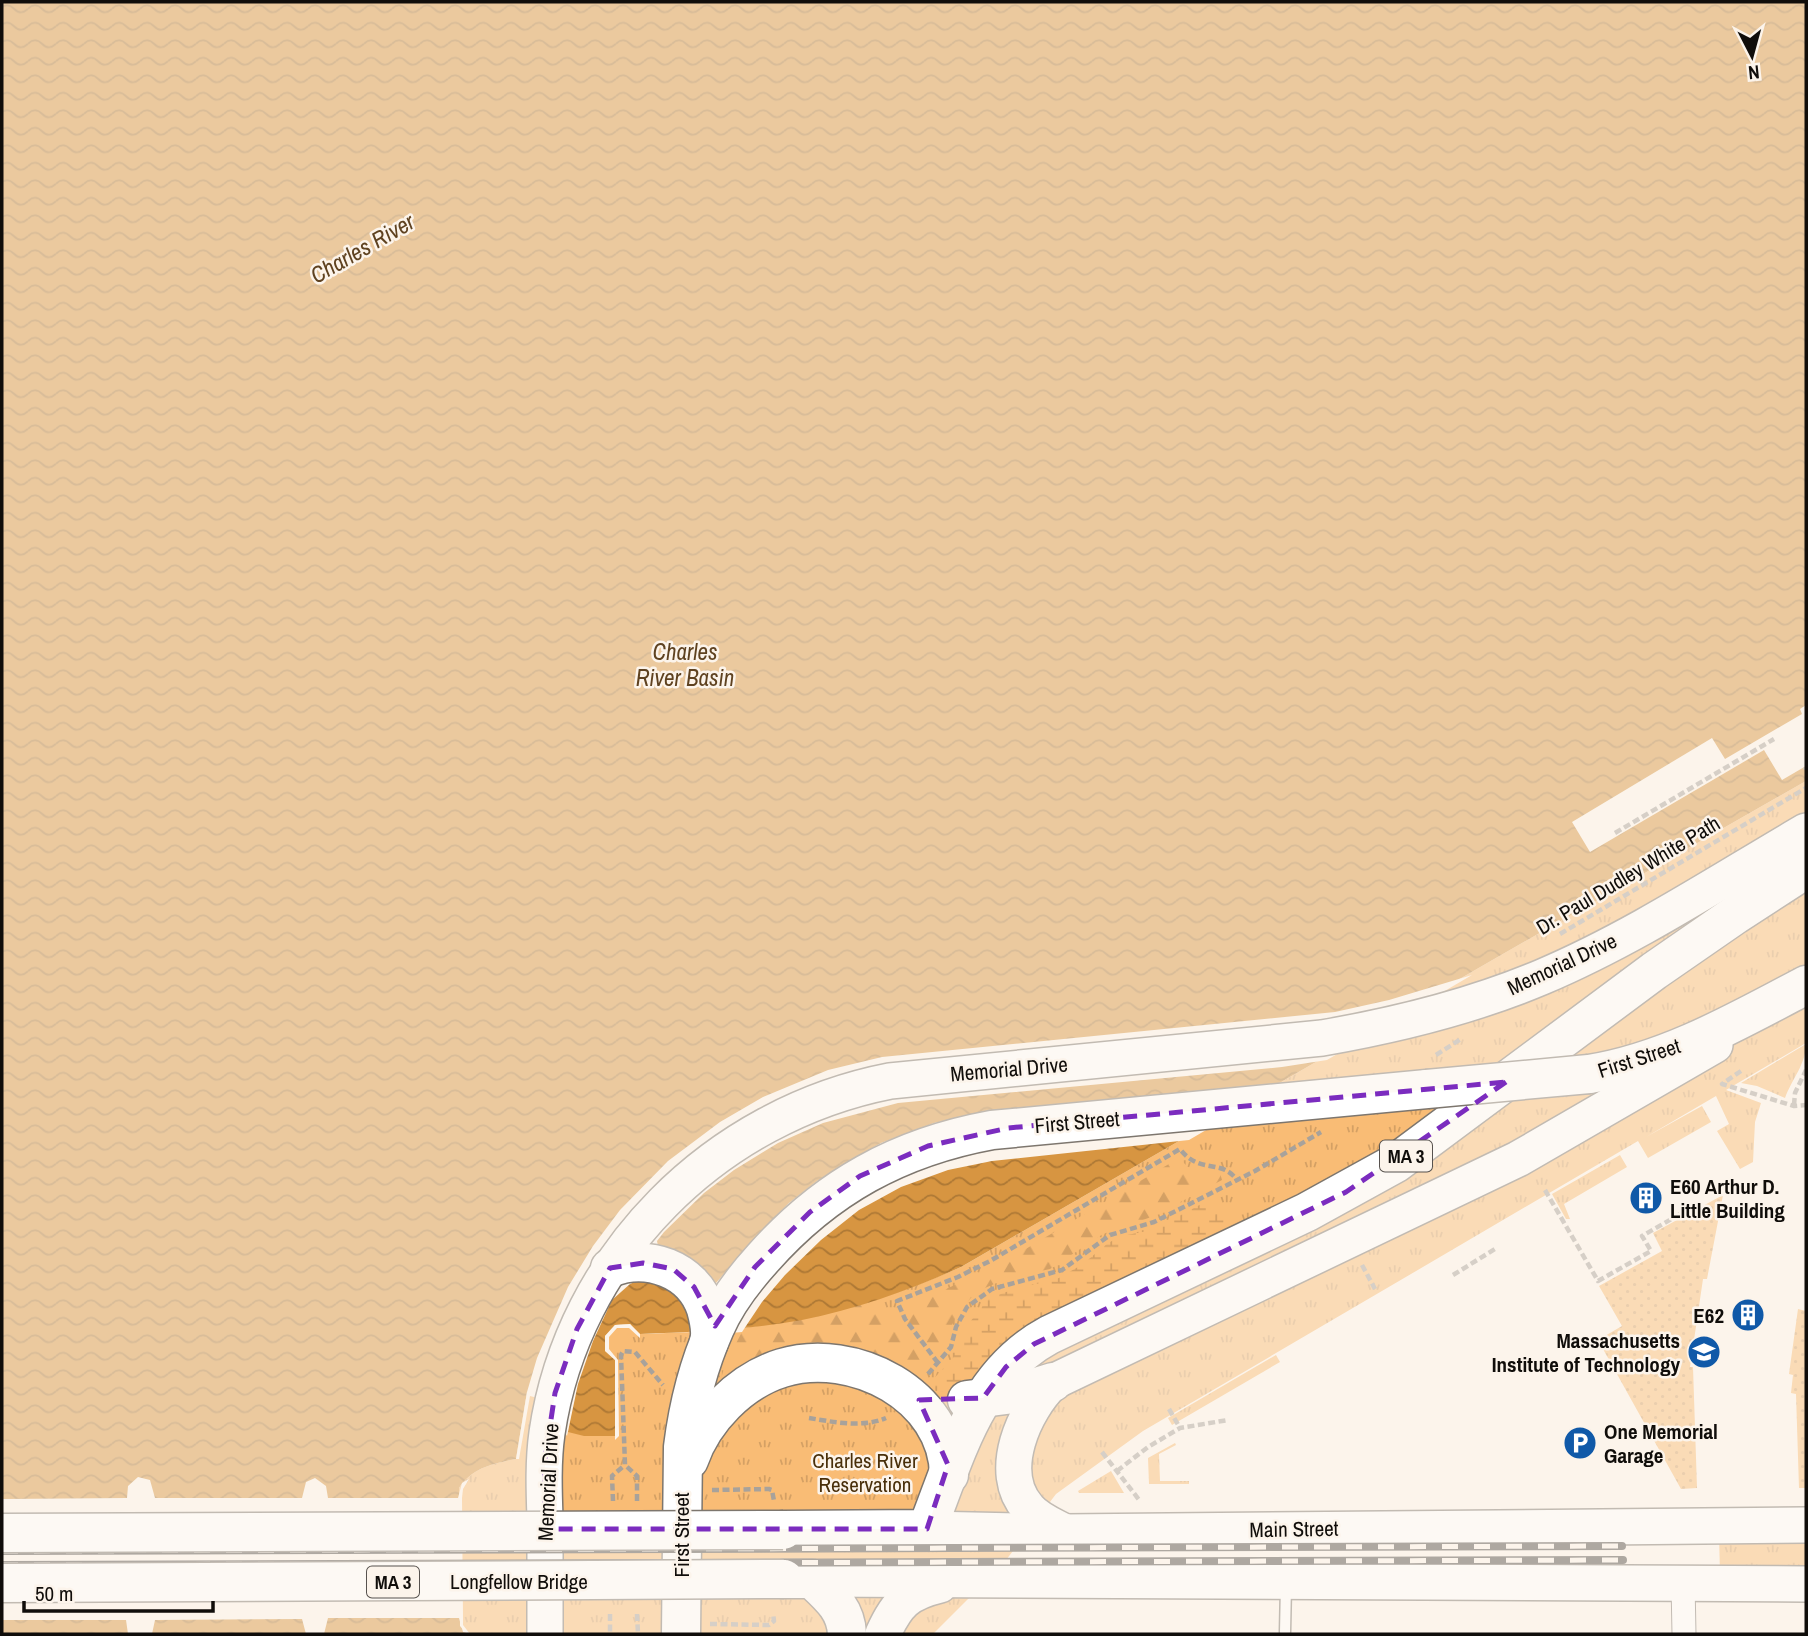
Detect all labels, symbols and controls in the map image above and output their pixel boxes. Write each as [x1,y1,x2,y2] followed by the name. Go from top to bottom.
[1717,21,1787,91] north arrow
[1747,59,1761,86] text: N
[304,205,420,290] water label: Charles River
[636,636,734,693] water label: Charles River Basin
[1531,809,1725,941] street label: Dr. Paul Dudley White Path
[1503,926,1621,1002] street label: Memorial Drive
[1594,1031,1684,1085] street label: First Street
[949,1049,1069,1089] street label: Memorial Drive
[1033,1104,1121,1140] street label: First Street
[1380,1140,1432,1172] road number: MA 3
[1670,1172,1785,1225] place label: E60 Arthur D. Little Building
[1627,1179,1665,1217] building icon: E60 Arthur D. Little Building
[1729,1296,1767,1334] building icon: E62
[1693,1301,1724,1330] place label: E62
[1492,1326,1680,1379] place label: Massachusetts Institute of Technology
[1685,1333,1723,1371] school or university icon: Massachusetts Institute of Technology
[1604,1417,1718,1470] place label: One Memorial Garage
[530,1422,566,1542] street label: Memorial Drive
[1561,1424,1599,1462] parking icon: One Memorial Garage
[812,1446,918,1499] park label: Charles River Reservation
[667,1492,696,1578] street label: First Street
[1249,1514,1339,1544] street label: Main Street
[367,1566,419,1598] road number: MA 3
[450,1567,588,1596] street label: Longfellow Bridge
[24,1570,214,1614] scale bar
[35,1579,73,1608] text: 50 m

